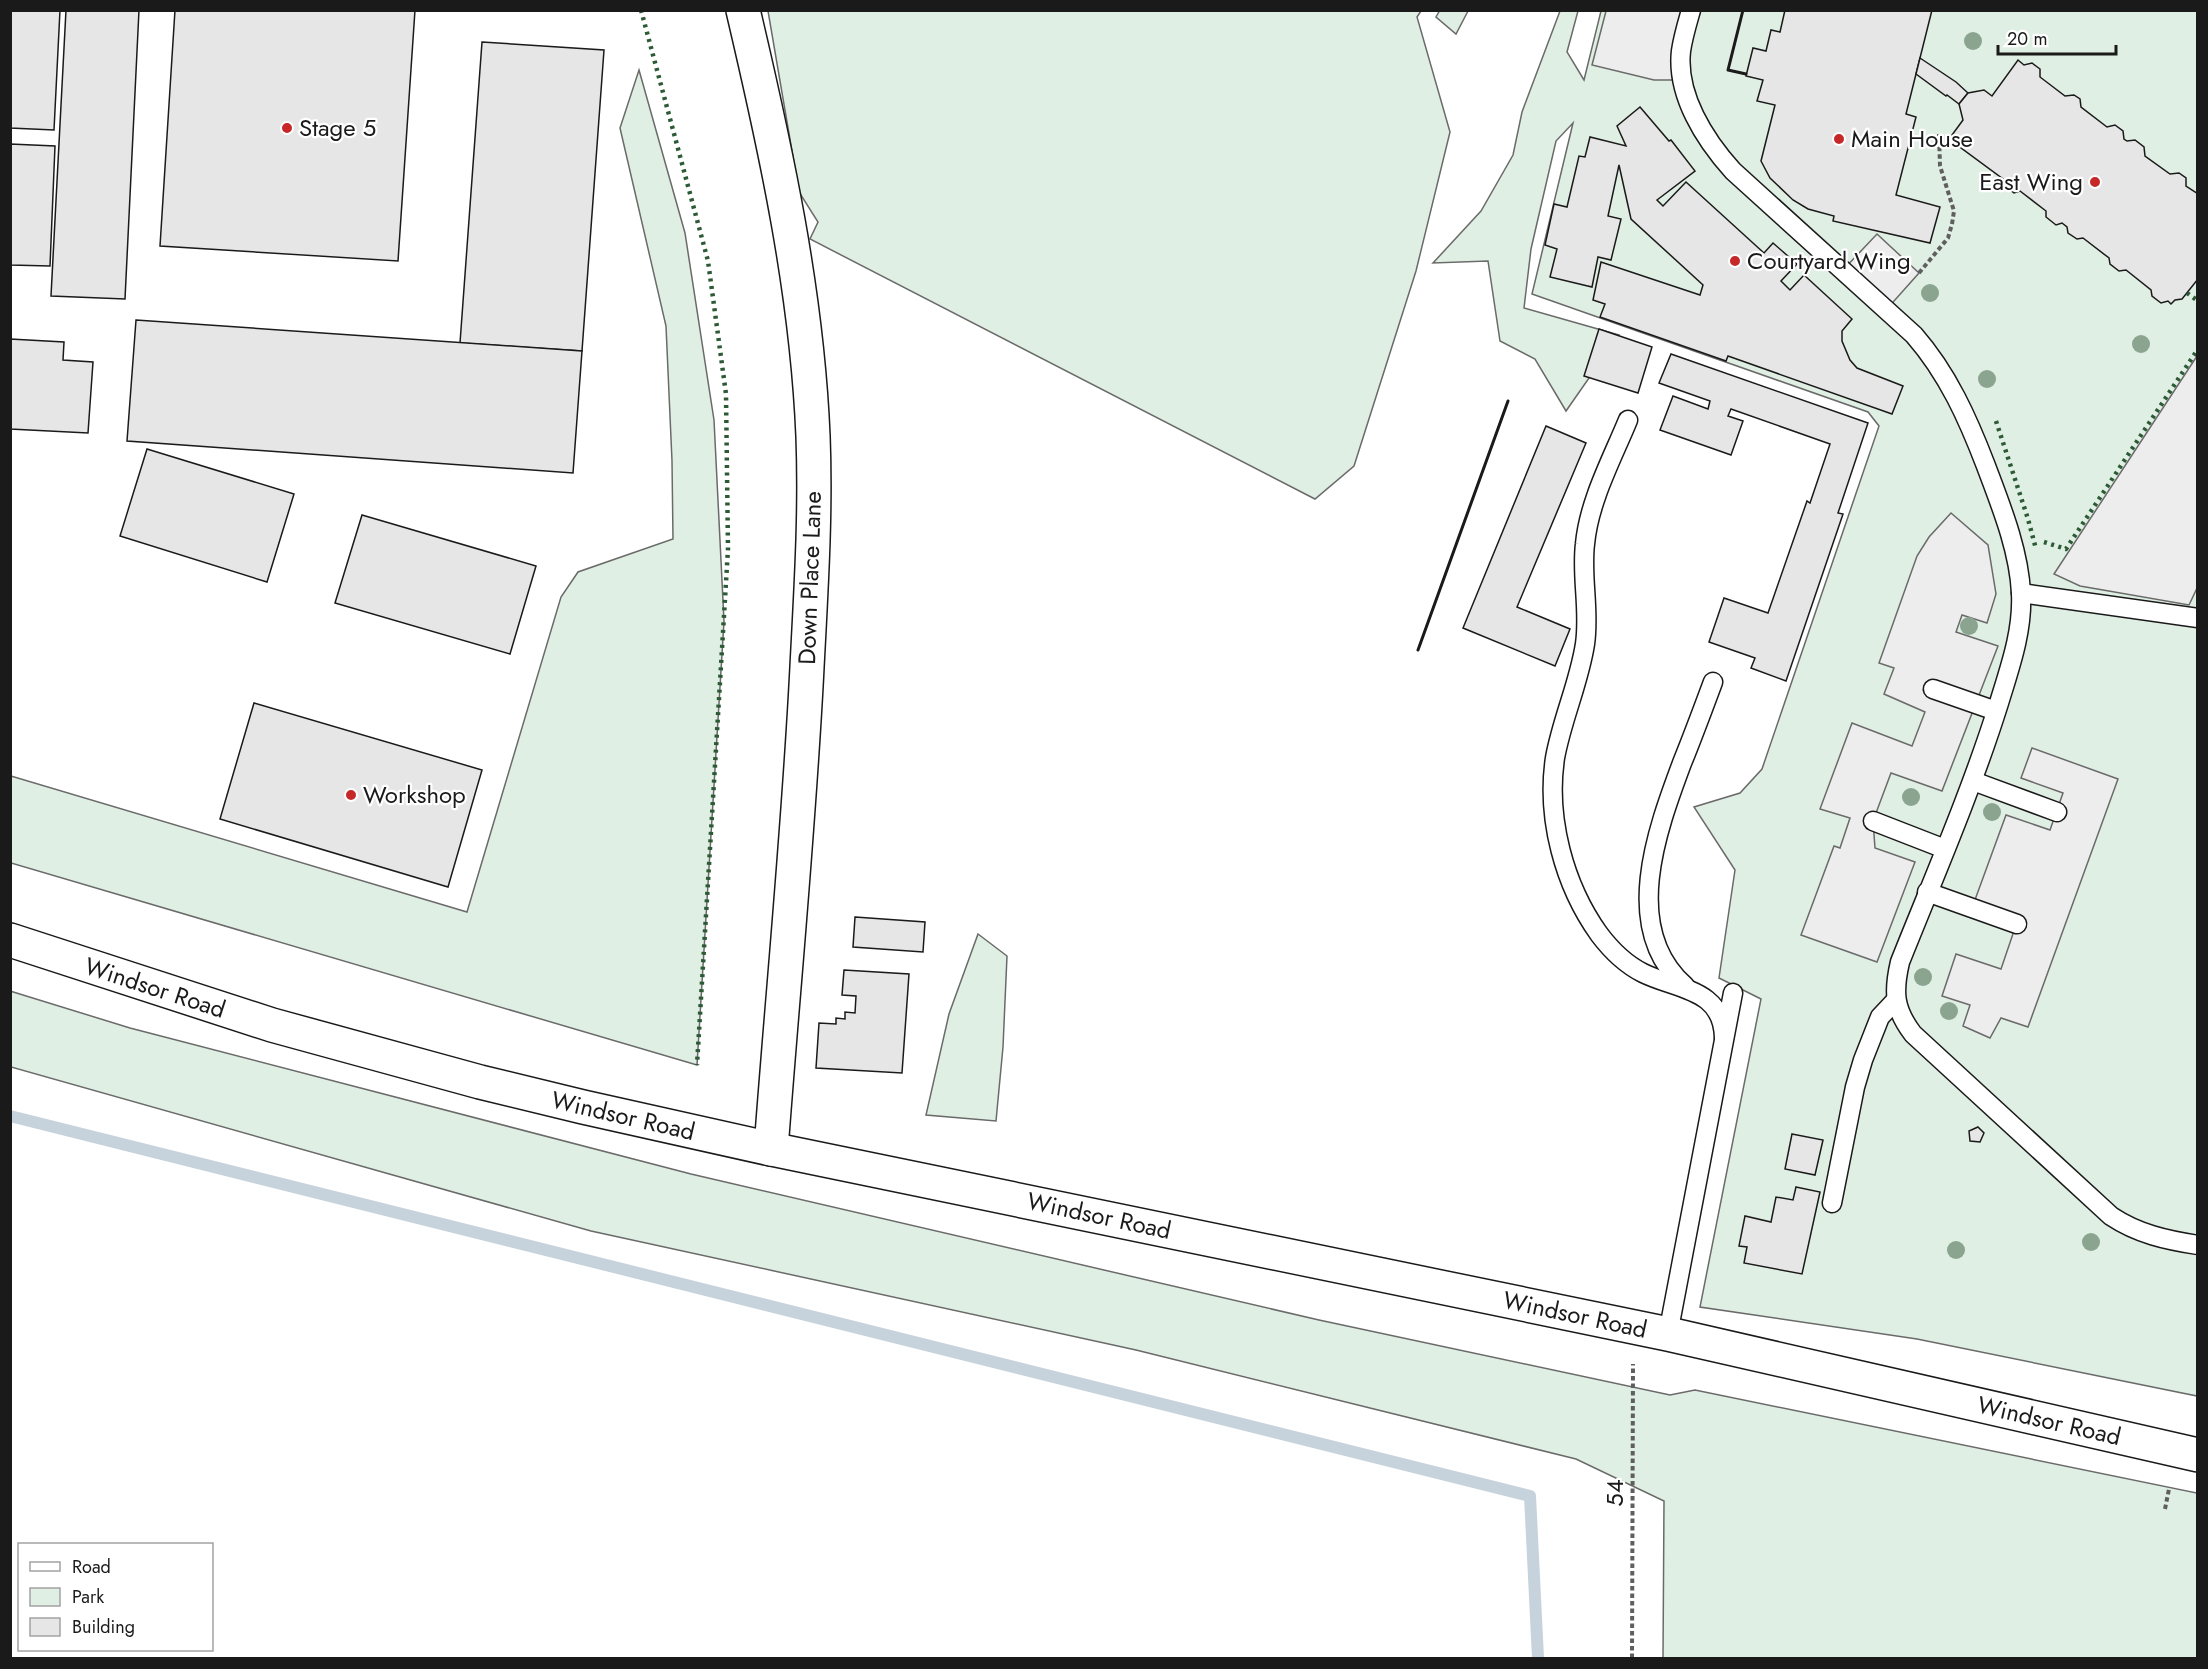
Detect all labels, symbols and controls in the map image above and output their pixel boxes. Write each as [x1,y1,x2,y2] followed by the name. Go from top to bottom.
[1998,18,2116,56] scale bar
[2007,26,2047,52] text: 20 m
[299,110,376,145] place label: Stage 5
[280,121,294,135] marker: Stage 5
[1851,121,1973,156] place label: Main House
[1832,132,1846,146] marker: Main House
[1979,164,2083,199] place label: East Wing
[2088,175,2102,189] marker: East Wing
[1747,243,1911,278] place label: Courtyard Wing
[1728,254,1742,268] marker: Courtyard Wing
[789,491,830,665] street label: Down Place Lane
[363,777,466,812] place label: Workshop
[344,788,358,802] marker: Workshop
[80,948,230,1027] street label: Windsor Road
[548,1082,698,1149] street label: Windsor Road
[1024,1183,1174,1248] street label: Windsor Road
[1500,1282,1650,1347] street label: Windsor Road
[1974,1387,2124,1454] street label: Windsor Road
[1597,1479,1632,1507] street label: 54
[18,1543,213,1651] legend
[72,1554,111,1580] text: Road
[72,1584,104,1610] text: Park
[72,1614,135,1640] text: Building

